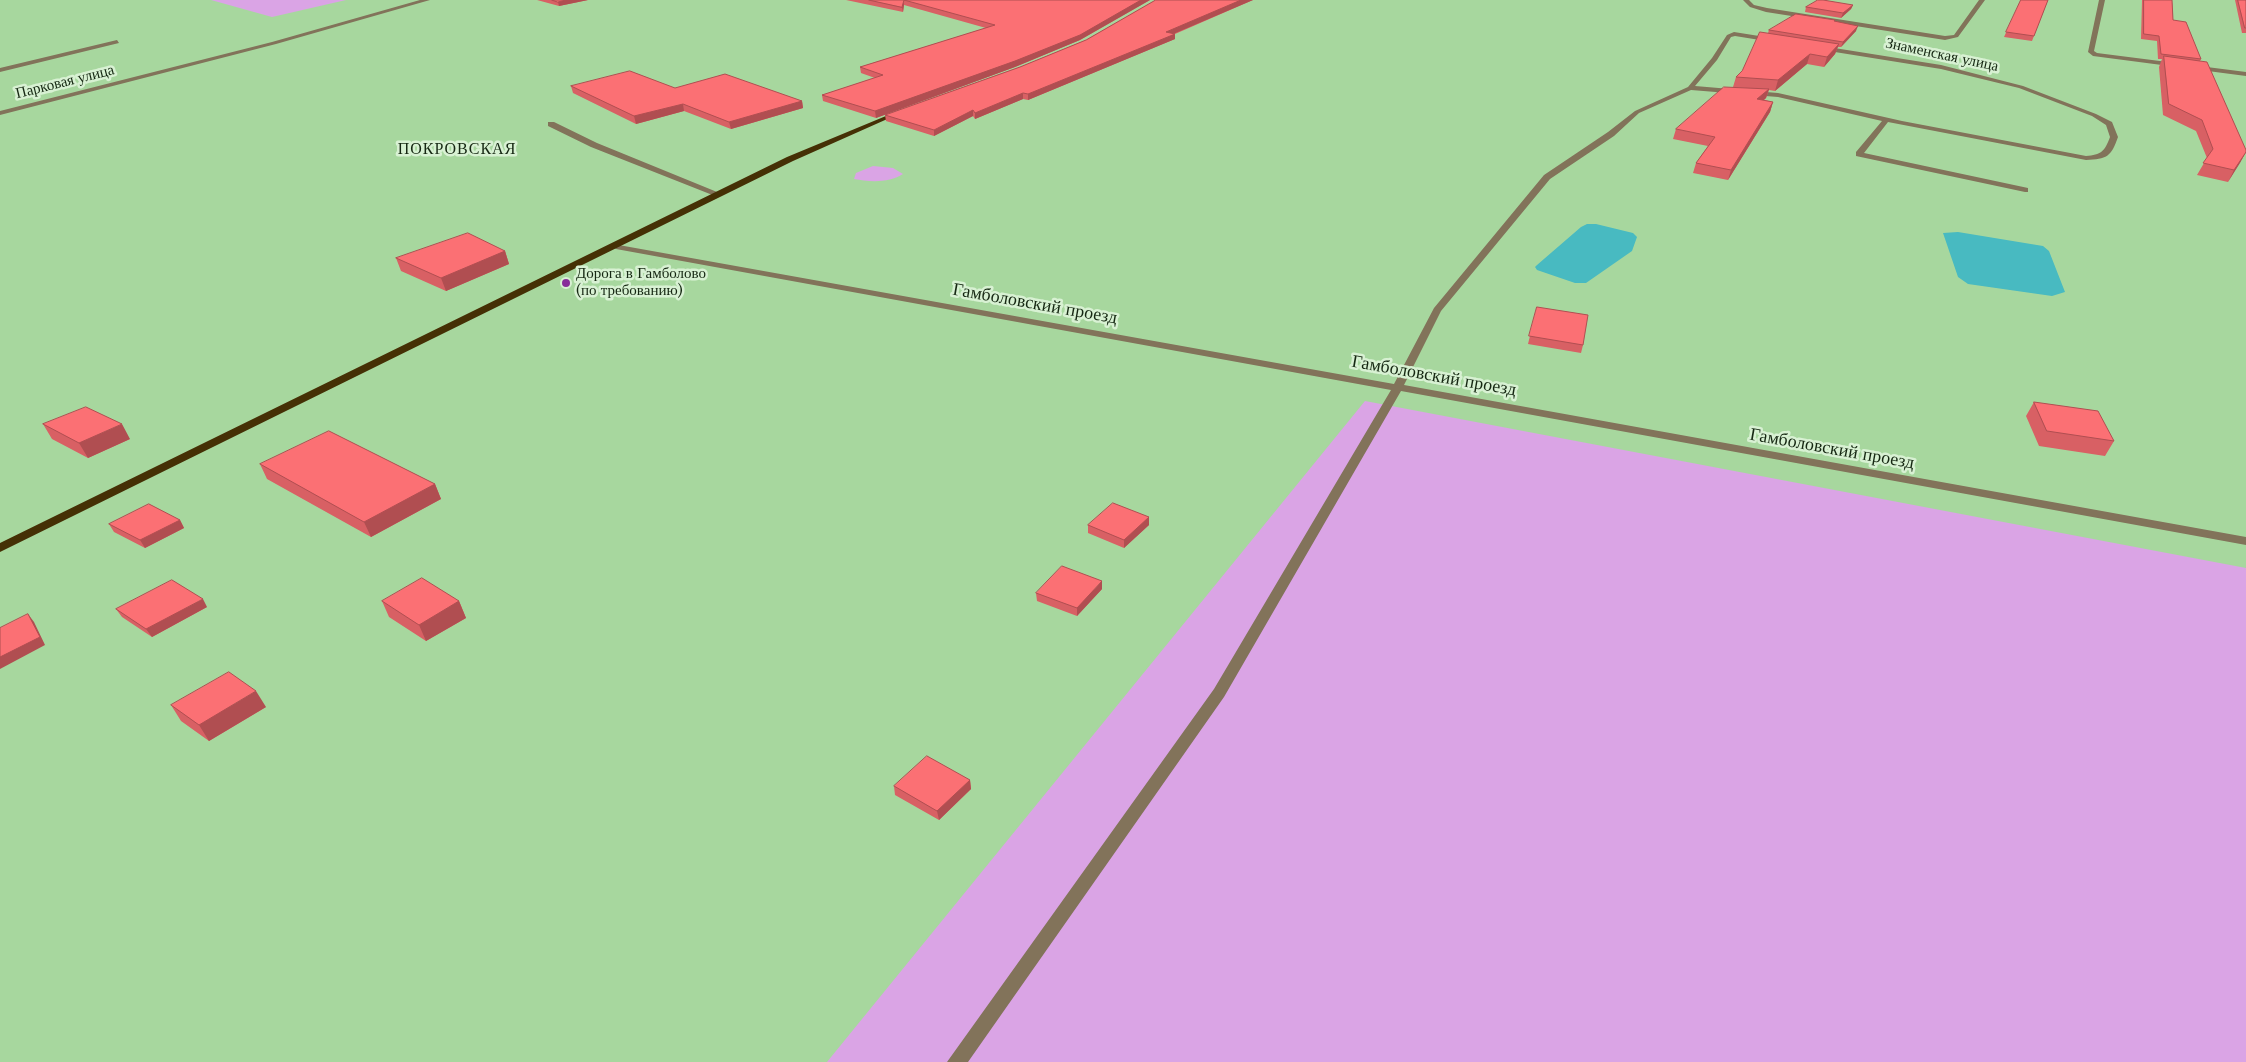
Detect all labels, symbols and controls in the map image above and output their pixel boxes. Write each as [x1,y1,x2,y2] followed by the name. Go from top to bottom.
[1884,34,2000,76] street label: Знаменская улица
[14,61,116,103] street label: Парковая улица
[396,139,518,159] district label: ПОКРОВСКАЯ
[576,265,706,300] place label: Дорога в Гамболово (по требованию)
[560,277,572,289] marker: Дорога в Гамболово (по требованию)
[951,279,1119,329] street label: Гамболовский проезд
[1350,351,1518,401] street label: Гамболовский проезд
[1748,424,1916,474] street label: Гамболовский проезд

